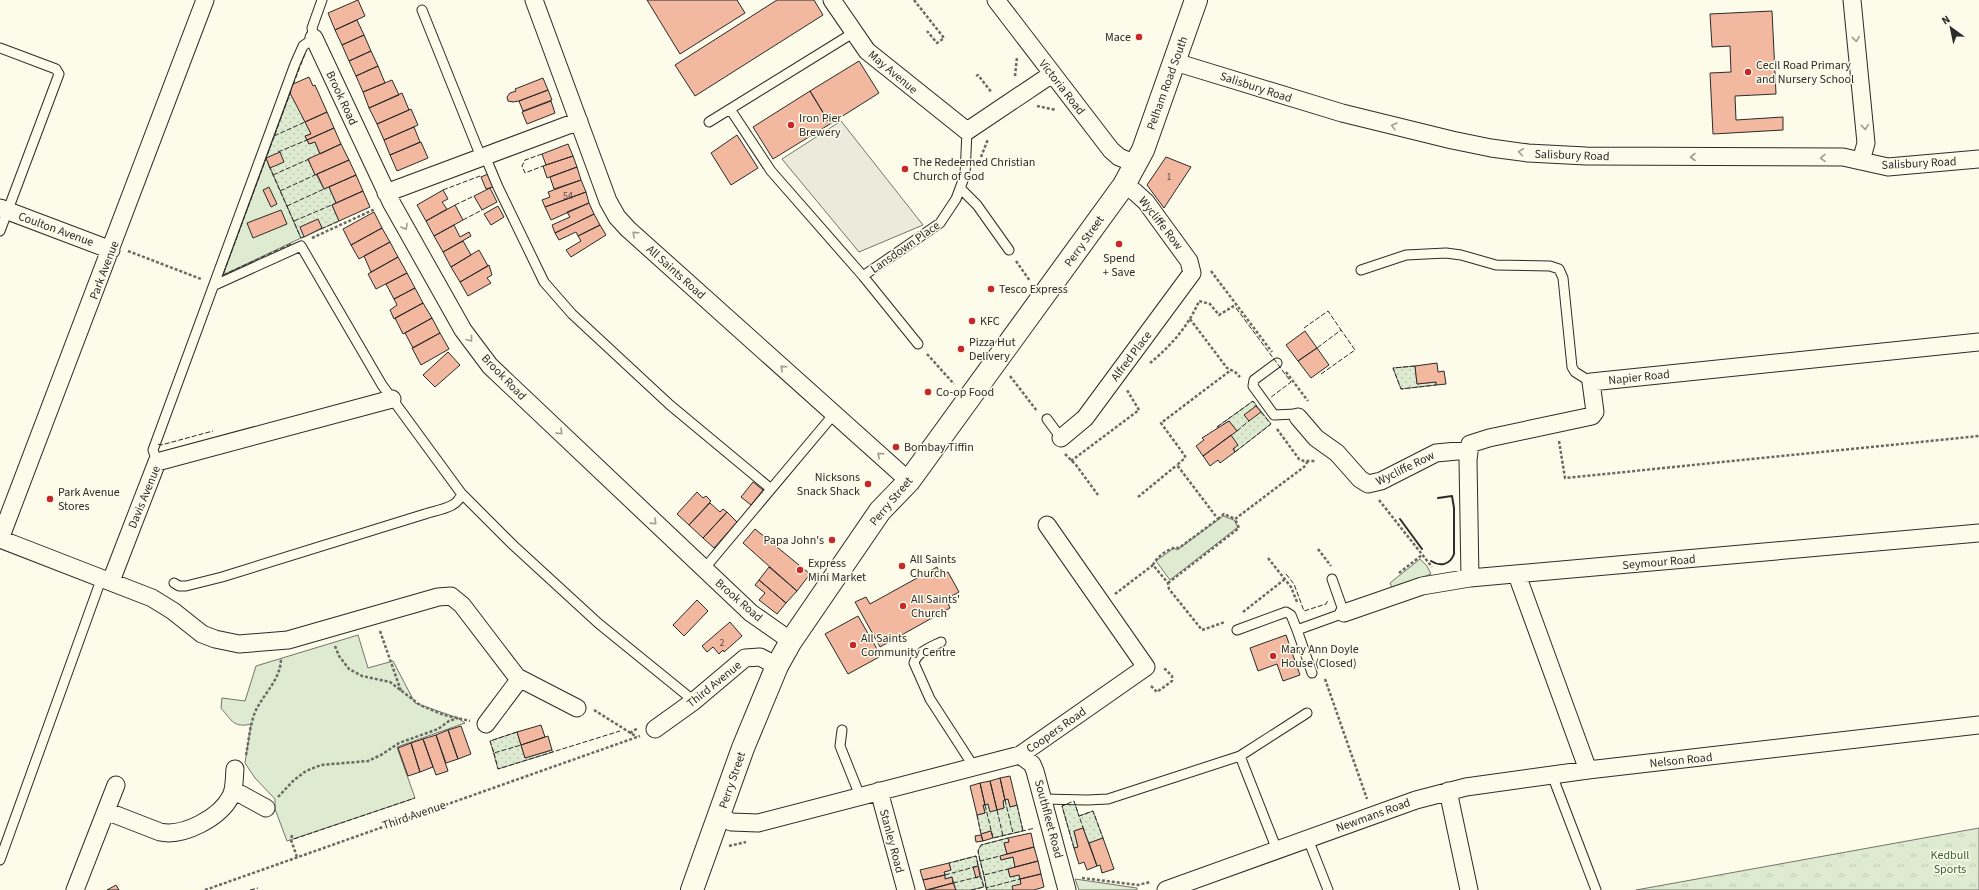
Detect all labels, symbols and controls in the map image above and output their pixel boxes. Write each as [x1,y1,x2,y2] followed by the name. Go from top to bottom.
[1931,8,1971,48] north arrow
[1939,12,1953,28] text: N
[1105,29,1131,46] place label: Mace
[1134,32,1144,42] marker: Mace
[1143,34,1192,132] street label: Pelham Road South
[1851,36,1860,42] one-way arrow
[864,47,921,98] street label: May Avenue
[1035,56,1089,119] street label: Victoria Road
[1756,57,1854,88] place label: Cecil Road Primary and Nursery School
[1743,67,1753,77] marker: Cecil Road Primary and Nursery School
[322,68,362,128] street label: Brook Road
[1218,68,1294,107] street label: Salisbury Road
[799,110,842,141] place label: Iron Pier Brewery
[786,120,796,130] marker: Iron Pier Brewery
[1390,122,1397,130] one-way arrow
[1860,124,1869,130] one-way arrow
[1534,146,1610,165] street label: Salisbury Road
[1518,148,1524,157] one-way arrow
[1690,153,1696,161] one-way arrow
[1820,153,1826,162] one-way arrow
[1881,153,1957,174] street label: Salisbury Road
[913,154,1035,185] place label: The Redeemed Christian Church of God
[900,164,910,174] marker: The Redeemed Christian Church of God
[1167,170,1172,184] house number: 1
[563,189,573,203] house number: 54
[1134,193,1187,254] street label: Wycliffe Row
[16,208,96,251] street label: Coulton Avenue
[1060,212,1108,270] street label: Perry Street
[867,217,943,278] street label: Lansdown Place
[400,223,407,230] one-way arrow
[632,232,639,239] one-way arrow
[85,238,123,302] street label: Park Avenue
[1114,239,1124,249] marker: Spend + Save
[642,241,709,303] street label: All Saints Road
[1103,250,1135,281] place label: Spend + Save
[999,281,1068,298] place label: Tesco Express
[986,284,996,294] marker: Tesco Express
[980,313,1000,330] place label: KFC
[967,316,977,326] marker: KFC
[1107,328,1156,385] street label: Alfred Place
[969,334,1016,365] place label: Pizza Hut Delivery
[465,335,472,342] one-way arrow
[956,344,966,354] marker: Pizza Hut Delivery
[477,351,530,404] street label: Brook Road
[780,366,788,373] one-way arrow
[1607,366,1671,389] street label: Napier Road
[936,384,994,401] place label: Co-op Food
[923,387,933,397] marker: Co-op Food
[555,428,563,435] one-way arrow
[904,439,974,456] place label: Bombay Tiffin
[891,442,901,452] marker: Bombay Tiffin
[1373,447,1438,490] street label: Wycliffe Row
[877,452,885,459] one-way arrow
[124,463,165,531] street label: Davis Avenue
[797,469,860,500] place label: Nicksons Snack Shack
[866,473,917,529] street label: Perry Street
[863,479,873,489] marker: Nicksons Snack Shack
[58,484,120,515] place label: Park Avenue Stores
[45,494,55,504] marker: Park Avenue Stores
[649,517,657,525] one-way arrow
[764,532,824,549] place label: Papa John's
[827,535,837,545] marker: Papa John's
[910,551,956,582] place label: All Saints Church
[1622,551,1696,574] street label: Seymour Road
[808,555,866,586] place label: Express Mini Market
[897,561,907,571] marker: All Saints Church
[795,565,805,575] marker: Express Mini Market
[711,575,766,626] street label: Brook Road
[911,591,960,622] place label: All Saints' Church
[898,601,908,611] marker: All Saints' Church
[861,630,956,661] place label: All Saints Community Centre
[720,636,725,650] house number: 2
[848,640,858,650] marker: All Saints Community Centre
[1281,641,1359,672] place label: Mary Ann Doyle House (Closed)
[1268,651,1278,661] marker: Mary Ann Doyle House (Closed)
[683,657,745,712] street label: Third Avenue
[1023,703,1090,757] street label: Coopers Road
[715,749,750,811] street label: Perry Street
[1649,749,1713,772] street label: Nelson Road
[1030,778,1067,860] street label: Southfleet Road
[1334,794,1413,837] street label: Newmans Road
[380,797,448,834] street label: Third Avenue
[875,807,908,875] street label: Stanley Road
[1931,847,1969,878] park label: Kedbull Sports

